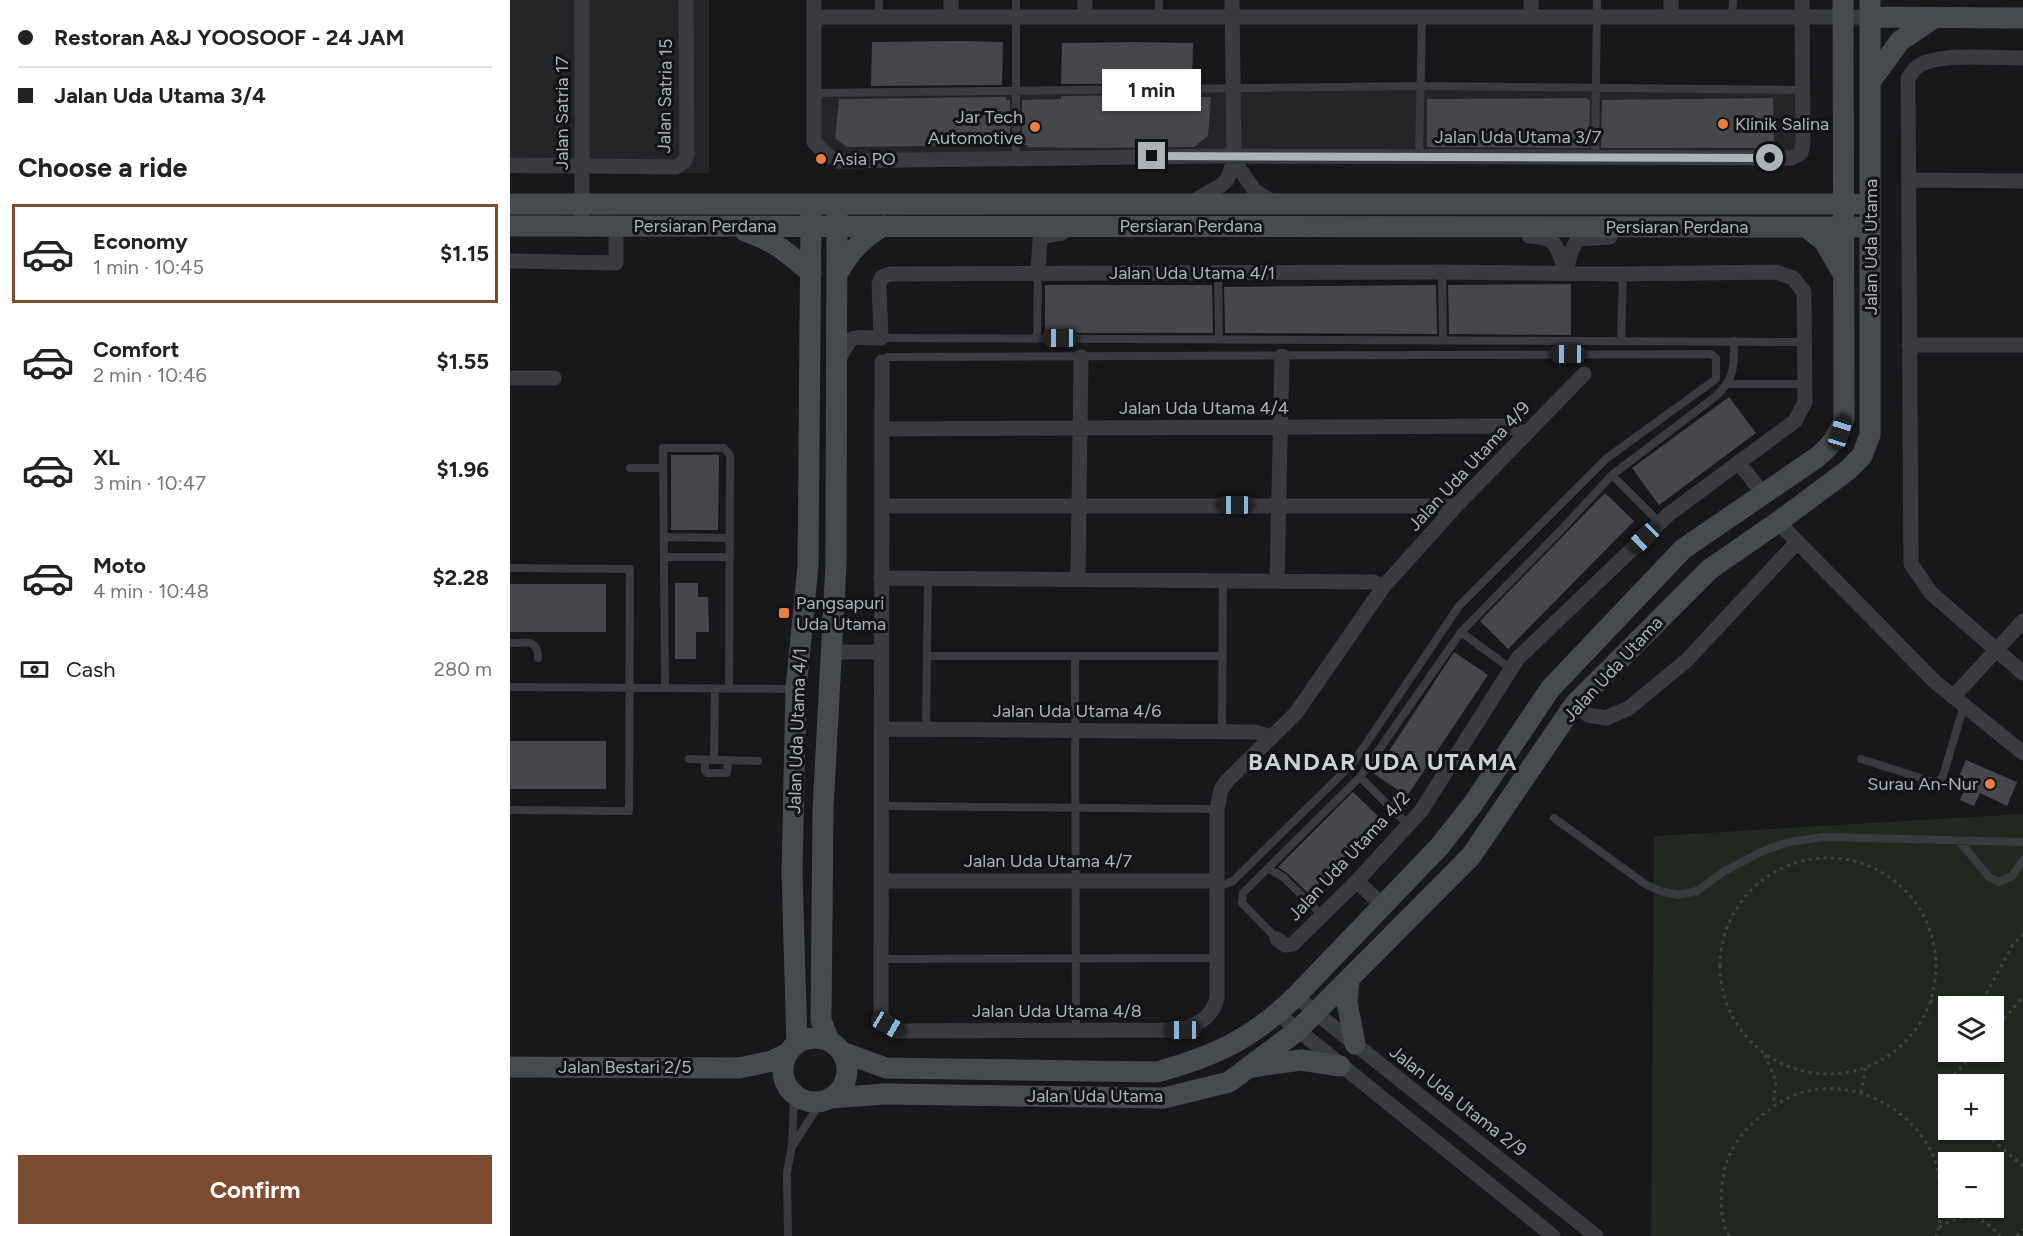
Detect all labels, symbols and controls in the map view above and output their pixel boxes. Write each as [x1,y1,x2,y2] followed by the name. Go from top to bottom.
[54,24,404,51] text: Restoran A&J YOOSOOF - 24 JAM
[653,38,677,154] street label: Jalan Satria 15
[551,56,573,170] street label: Jalan Satria 17
[1102,69,1202,111] callout: 1 min
[1128,78,1175,102] text: 1 min
[54,82,266,109] text: Jalan Uda Utama 3/4
[928,106,1023,149] place label: Jar Tech Automotive
[1735,113,1829,135] place label: Klinik Salina
[1716,117,1730,131] marker: Klinik Salina
[1028,120,1042,134] marker: Jar Tech Automotive
[1434,126,1602,148] street label: Jalan Uda Utama 3/7
[1138,142,1165,169] route end
[1756,144,1783,171] route start
[833,148,896,170] place label: Asia PO
[18,151,187,184] text: Choose a ride
[814,152,828,166] marker: Asia PO
[1860,179,1882,315] street label: Jalan Uda Utama
[634,215,776,237] street label: Persiaran Perdana
[1120,215,1262,237] street label: Persiaran Perdana
[1606,216,1748,238] street label: Persiaran Perdana
[21,227,75,281] icon: car
[93,228,188,255] text: Economy
[440,240,489,267] text: $1.15
[93,255,204,279] text: 1 min · 10:45
[1109,262,1275,284] street label: Jalan Uda Utama 4/1
[1042,329,1078,347] car
[21,335,75,389] icon: car
[93,336,179,363] text: Comfort
[1550,345,1586,363] car
[437,348,489,375] text: $1.55
[93,363,207,387] text: 2 min · 10:46
[1119,397,1289,419] street label: Jalan Uda Utama 4/4
[1403,397,1535,535] street label: Jalan Uda Utama 4/9
[1826,412,1854,452] car
[21,443,75,497] icon: car
[93,444,120,471] text: XL
[437,456,489,483] text: $1.96
[93,471,206,495] text: 3 min · 10:47
[1217,496,1253,514] car
[1625,519,1663,557] car
[21,551,75,605] icon: car
[93,552,146,579] text: Moto
[432,564,489,591] text: $2.28
[93,579,209,603] text: 4 min · 10:48
[796,592,886,635] place label: Pangsapuri Uda Utama
[777,606,791,620] marker: Pangsapuri Uda Utama
[1559,612,1667,726] street label: Jalan Uda Utama
[783,648,811,814] street label: Jalan Uda Utama 4/1
[18,653,51,686] icon: cash
[66,656,116,683] text: Cash
[434,657,492,681] text: 280 m
[993,700,1161,722] street label: Jalan Uda Utama 4/6
[1248,747,1518,776] district label: BANDAR UDA UTAMA
[1867,773,1978,795] place label: Surau An-Nur
[1983,777,1997,791] marker: Surau An-Nur
[1283,787,1415,925] street label: Jalan Uda Utama 4/2
[964,850,1133,872] street label: Jalan Uda Utama 4/7
[1938,996,2004,1218] map controls
[1938,996,2004,1062] button: layers
[972,1000,1142,1022] street label: Jalan Uda Utama 4/8
[868,1008,908,1042] car
[1165,1021,1201,1039] car
[1385,1041,1531,1161] street label: Jalan Uda Utama 2/9
[558,1056,692,1078] street label: Jalan Bestari 2/5
[1938,1074,2004,1140] button: +
[1027,1085,1163,1107] street label: Jalan Uda Utama
[1938,1152,2004,1218] button: −
[18,1155,492,1224] button: Confirm

